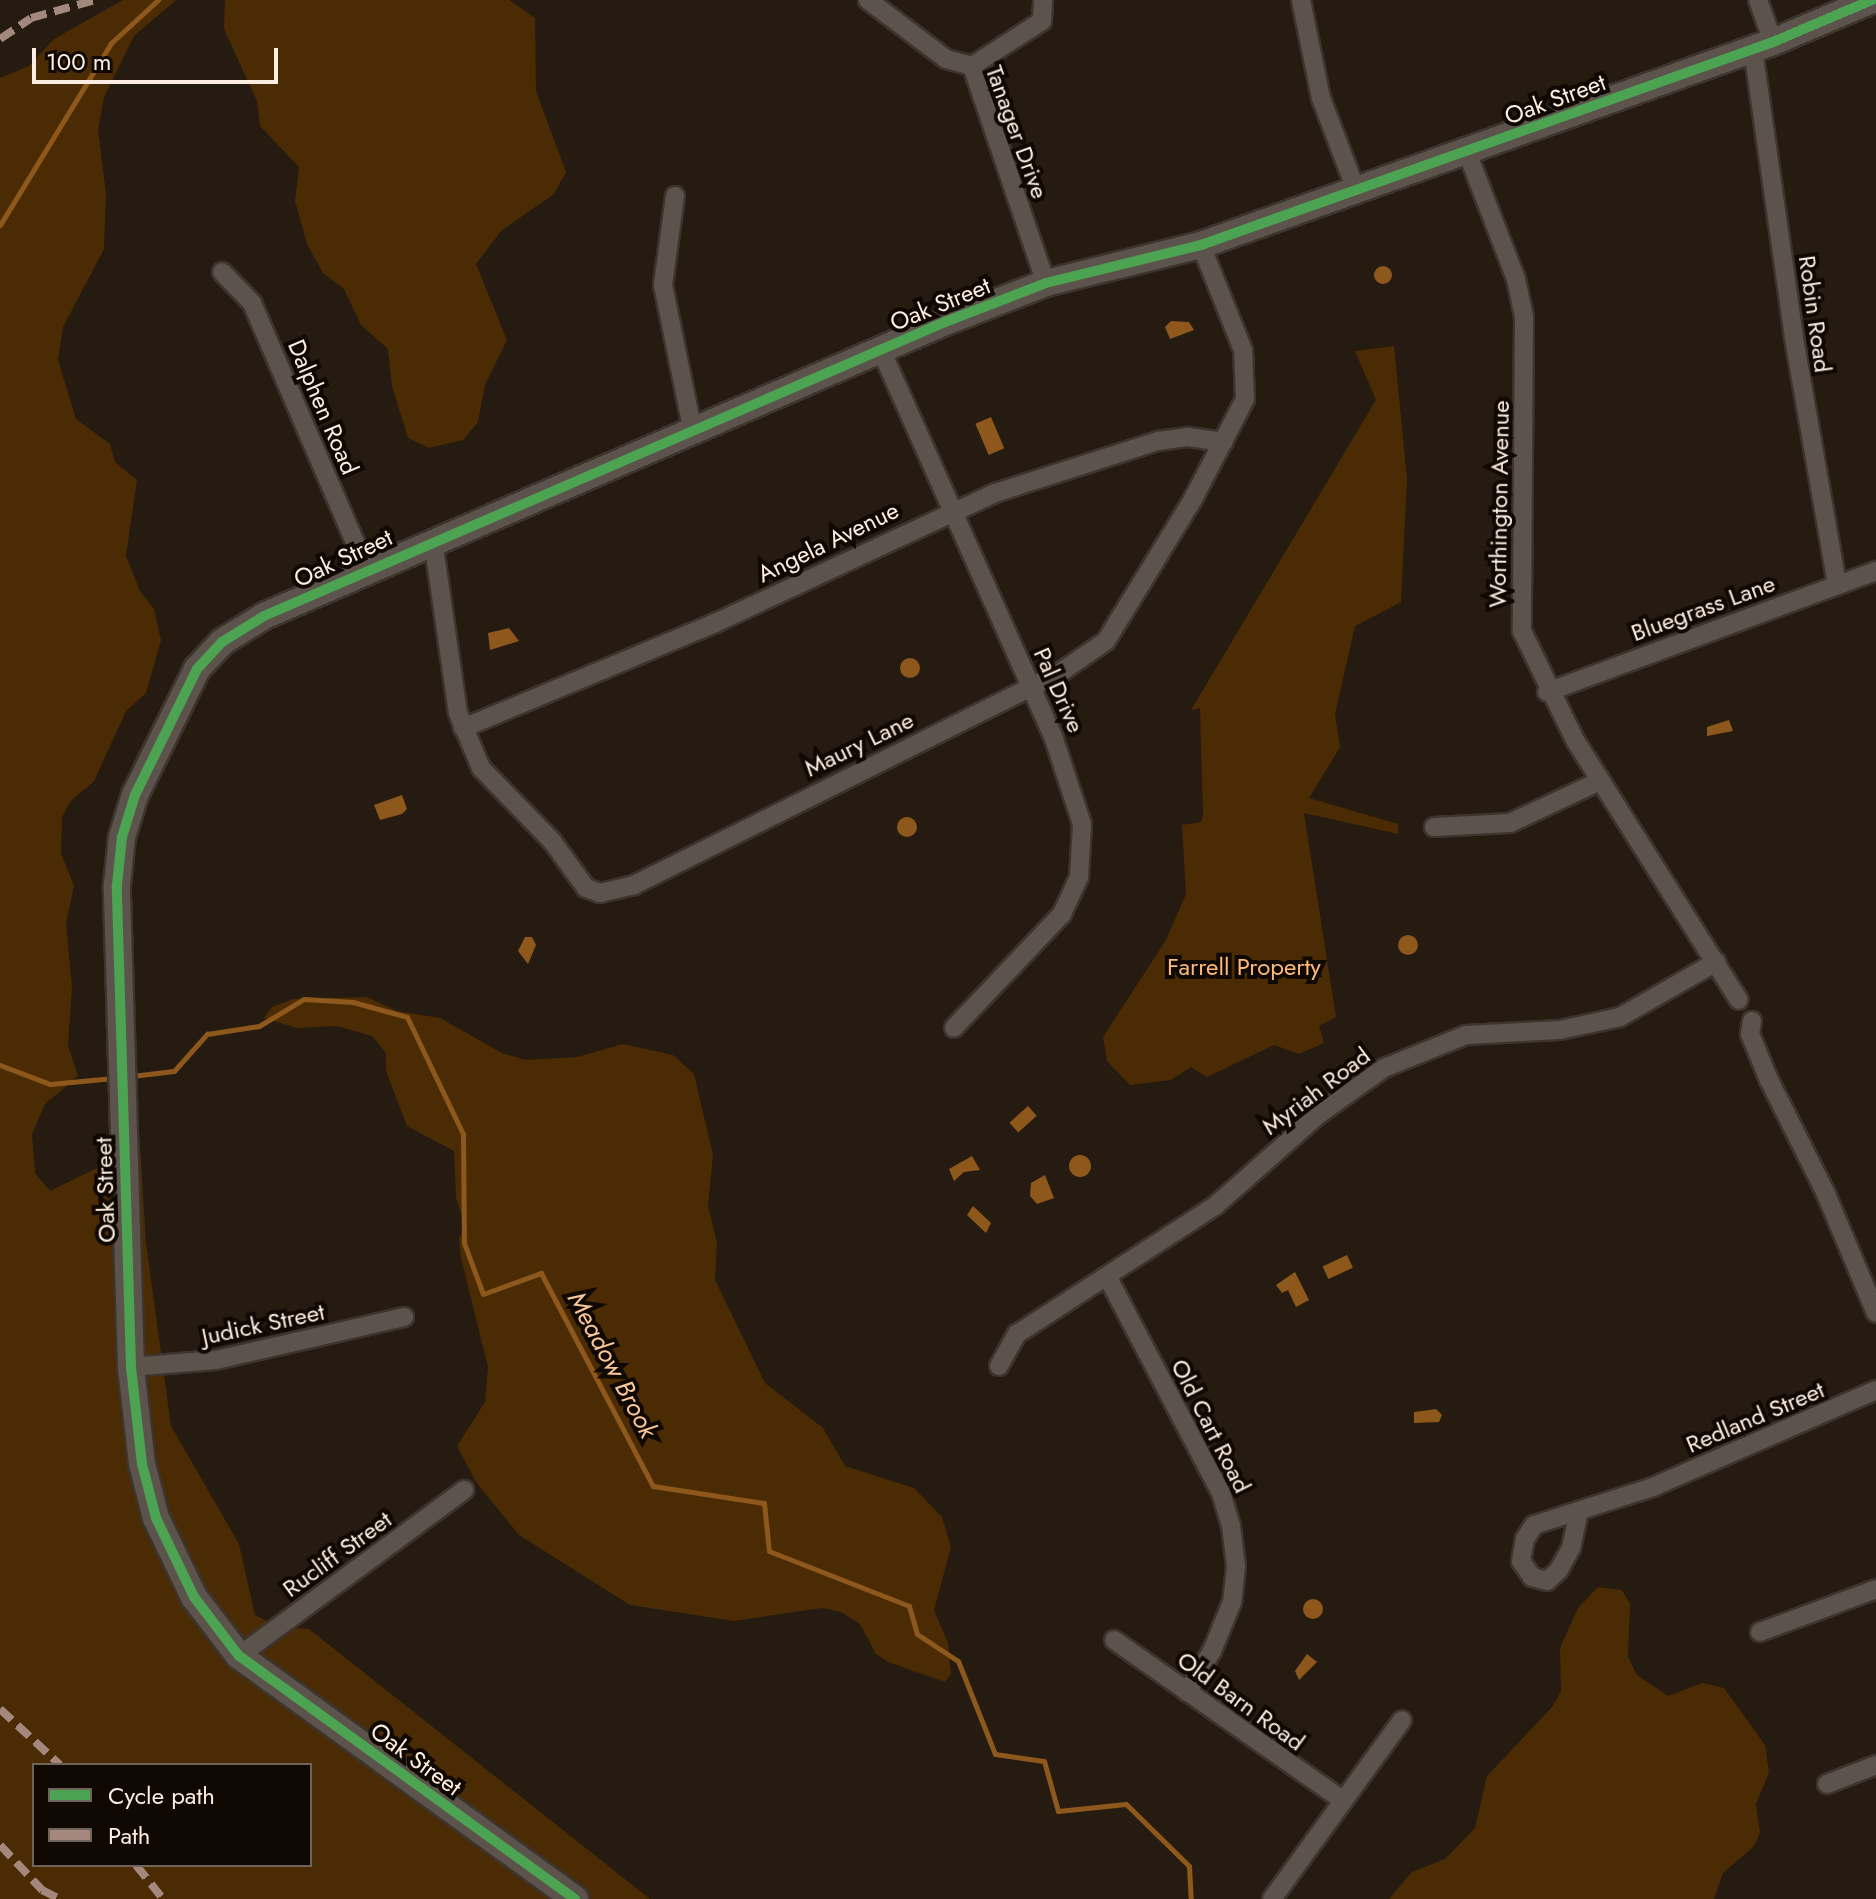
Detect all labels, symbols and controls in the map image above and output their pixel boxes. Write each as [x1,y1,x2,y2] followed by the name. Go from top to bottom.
[36,32,282,82] scale bar
[46,44,112,79] text: 100 m
[980,62,1054,202] street label: Tanager Drive
[1500,67,1610,131] street label: Oak Street
[1793,254,1837,374] street label: Robin Road
[886,271,994,337] street label: Oak Street
[282,335,364,479] street label: Dalphen Road
[1483,400,1515,608] street label: Worthington Avenue
[753,495,903,589] street label: Angela Avenue
[289,523,397,593] street label: Oak Street
[1627,569,1779,647] street label: Bluegrass Lane
[1028,643,1090,737] street label: Pal Drive
[800,705,918,783] street label: Maury Lane
[1167,953,1321,981] park label: Farrell Property
[1256,1041,1376,1141] street label: Myriah Road
[89,1137,121,1243] street label: Oak Street
[560,1286,664,1444] water label: Meadow Brook
[199,1297,327,1351] street label: Judick Street
[1165,1354,1257,1498] street label: Old Cart Road
[1682,1375,1828,1459] street label: Redland Street
[277,1505,397,1603] street label: Rucliff Street
[1172,1645,1310,1757] street label: Old Barn Road
[365,1716,467,1802] street label: Oak Street
[32,1763,312,1867] legend
[108,1778,215,1813] text: Cycle path
[108,1818,150,1853] text: Path

